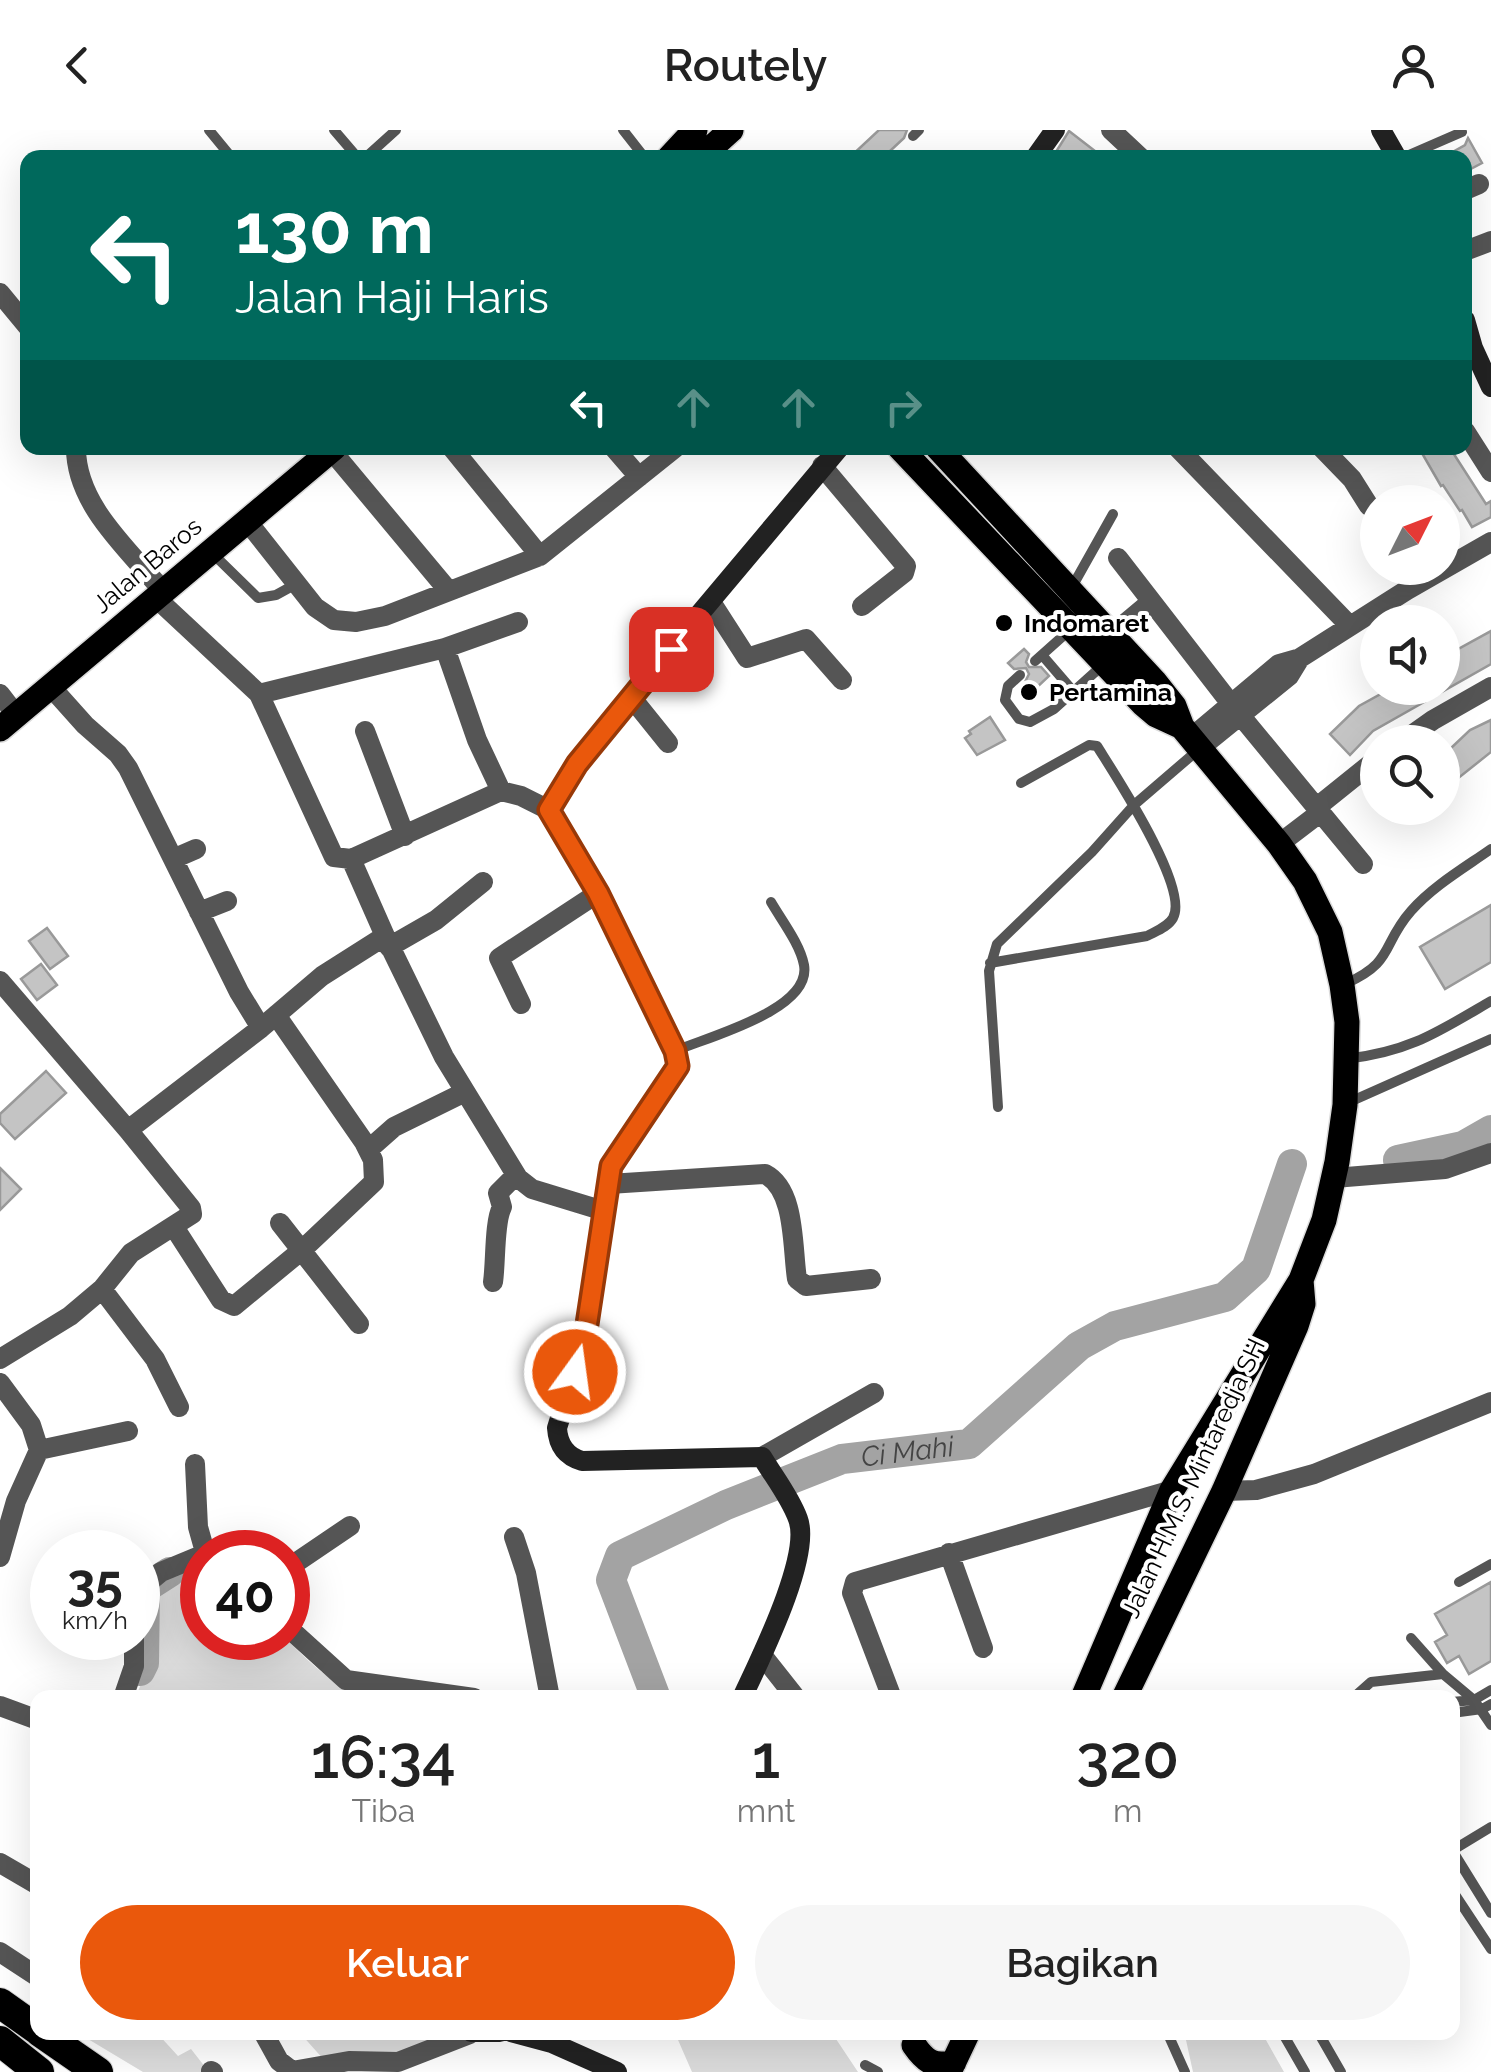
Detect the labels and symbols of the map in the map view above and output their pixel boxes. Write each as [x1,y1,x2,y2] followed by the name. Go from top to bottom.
[1360,485,1460,585] north arrow
[87,511,207,619] street label: Jalan Baros
[629,607,714,692] pin
[1024,608,1149,638] place label: Indomaret
[993,612,1015,634] marker: Indomaret
[1049,677,1172,707] place label: Pertamina
[1018,681,1040,703] marker: Pertamina
[523,1320,627,1424] position arrow
[1115,1334,1271,1622] street label: Jalan H.M.S. Mintaredja SH
[859,1429,956,1473] water label: Ci Mahi
[180,1530,310,1660] speed limit sign: 40

